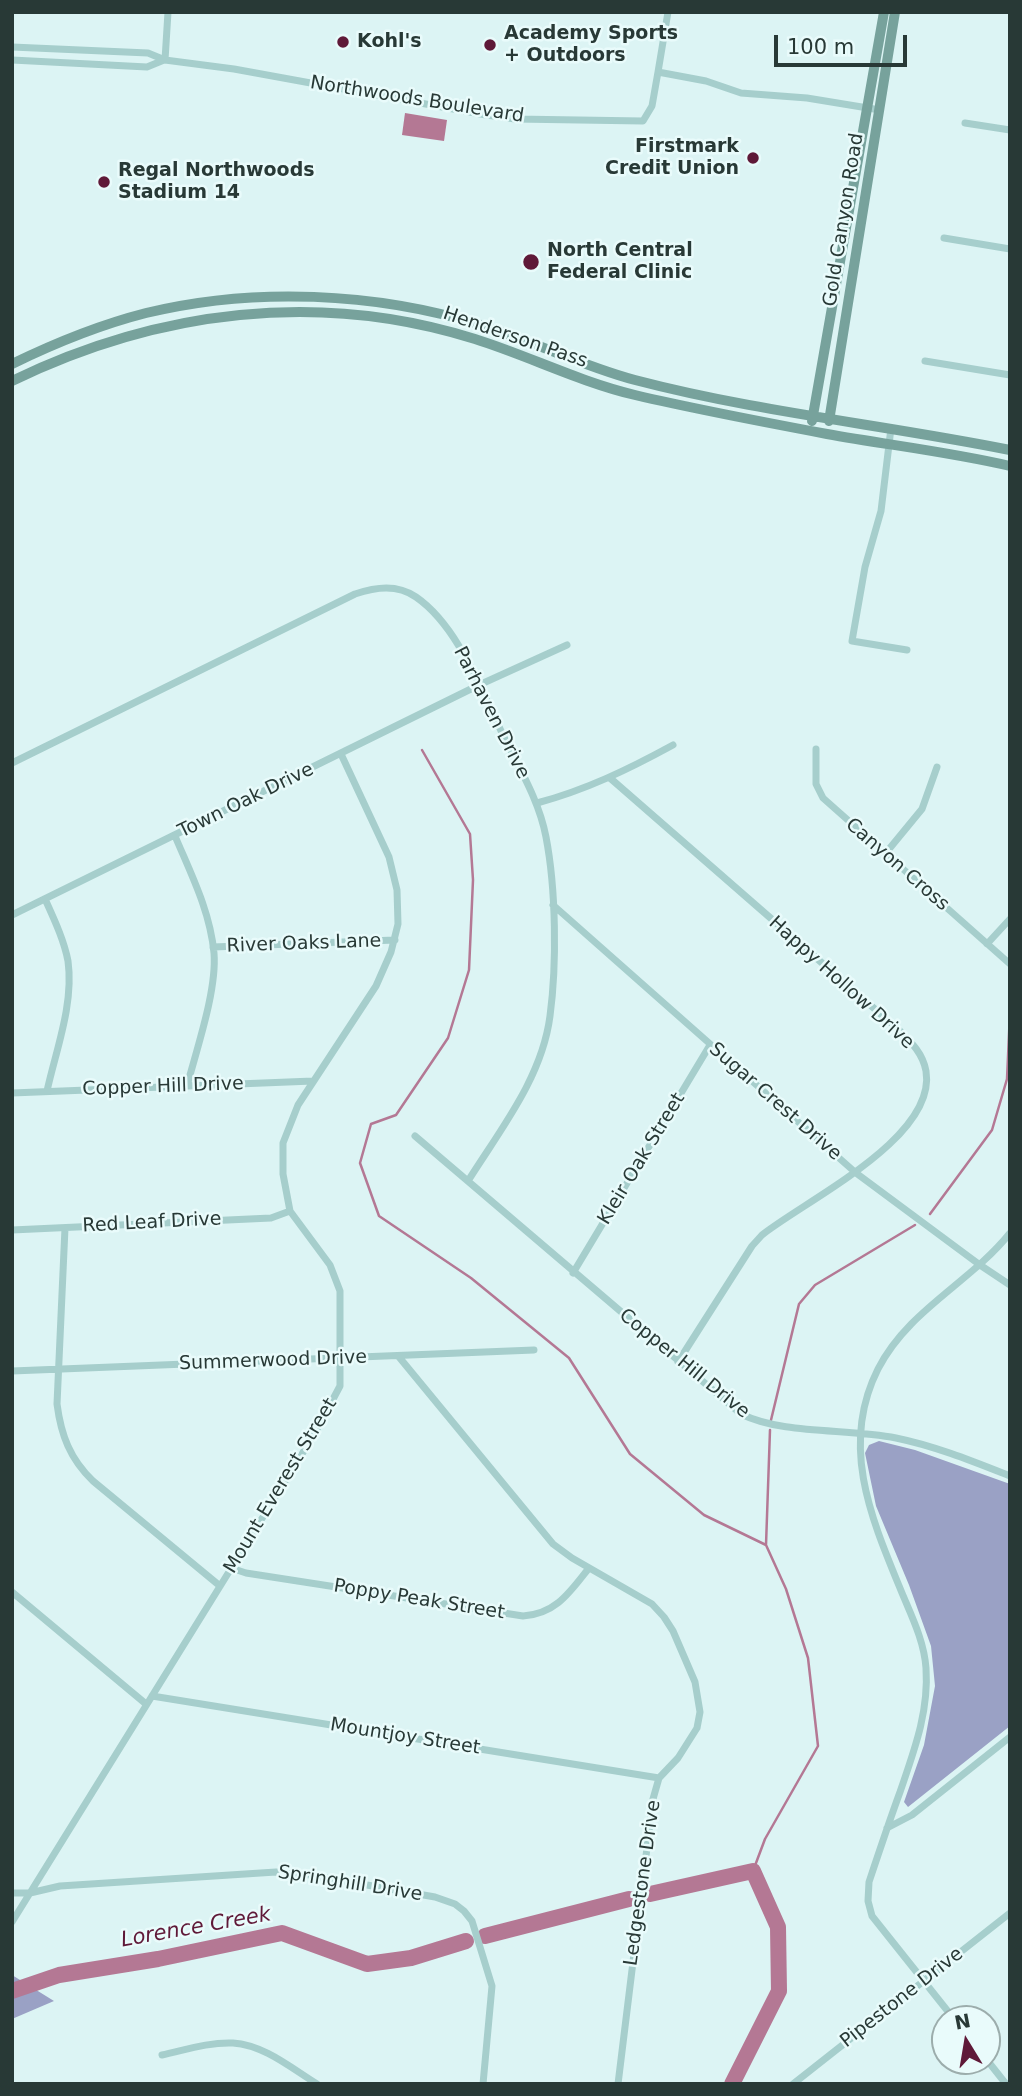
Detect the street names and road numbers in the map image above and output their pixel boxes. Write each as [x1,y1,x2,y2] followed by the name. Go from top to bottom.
[309,72,525,128] street label: Northwoods Boulevard
[819,132,869,308] street label: Gold Canyon Road
[440,303,590,373] street label: Henderson Pass
[448,643,534,783] street label: Parhaven Drive
[175,758,317,844] street label: Town Oak Drive
[840,814,954,916] street label: Canyon Cross
[764,912,918,1054] street label: Happy Hollow Drive
[226,930,382,958] street label: River Oaks Lane
[704,1038,846,1166] street label: Sugar Crest Drive
[82,1073,244,1101] street label: Copper Hill Drive
[594,1089,690,1229] street label: Kleir Oak Street
[82,1208,222,1238] street label: Red Leaf Drive
[614,1304,754,1424] street label: Copper Hill Drive
[179,1346,367,1376] street label: Summerwood Drive
[220,1394,342,1578] street label: Mount Everest Street
[332,1575,506,1625] street label: Poppy Peak Street
[328,1714,482,1760] street label: Mountjoy Street
[620,1799,666,1967] street label: Ledgestone Drive
[276,1861,424,1907] street label: Springhill Drive
[836,1943,968,2053] street label: Pipestone Drive

